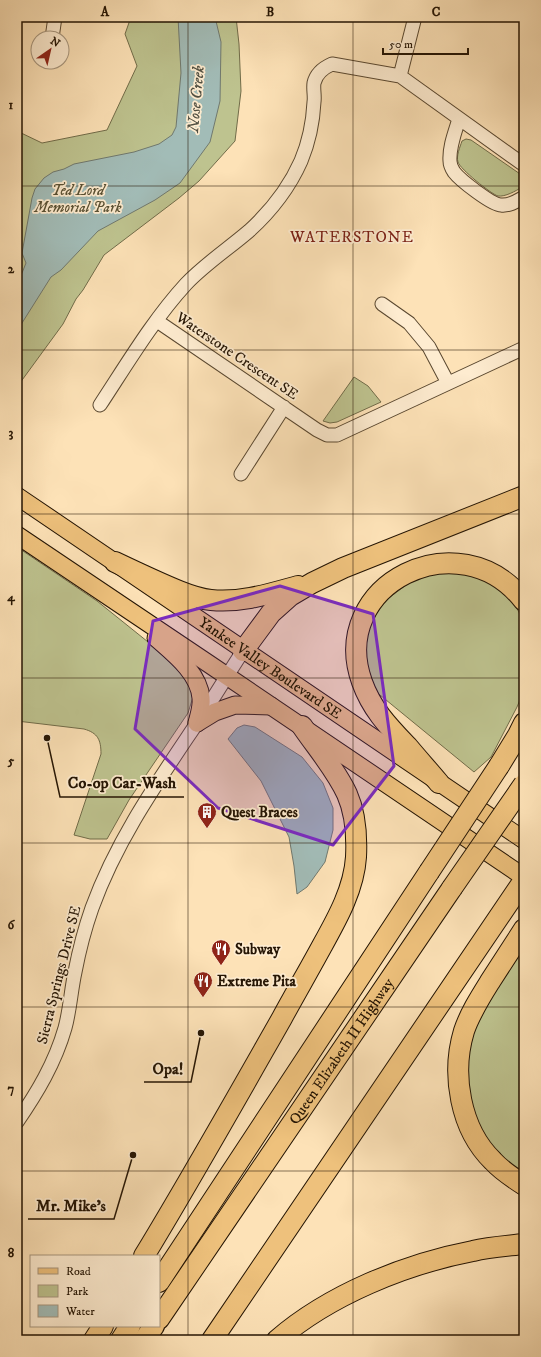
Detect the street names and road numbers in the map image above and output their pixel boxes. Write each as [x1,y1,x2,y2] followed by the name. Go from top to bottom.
[171,307,302,404] street label: Waterstone Crescent SE
[195,613,346,723] street label: Yankee Valley Boulevard SE
[33,903,85,1046] street label: Sierra Springs Drive SE
[285,973,398,1128] street label: Queen Elizabeth II Highway

